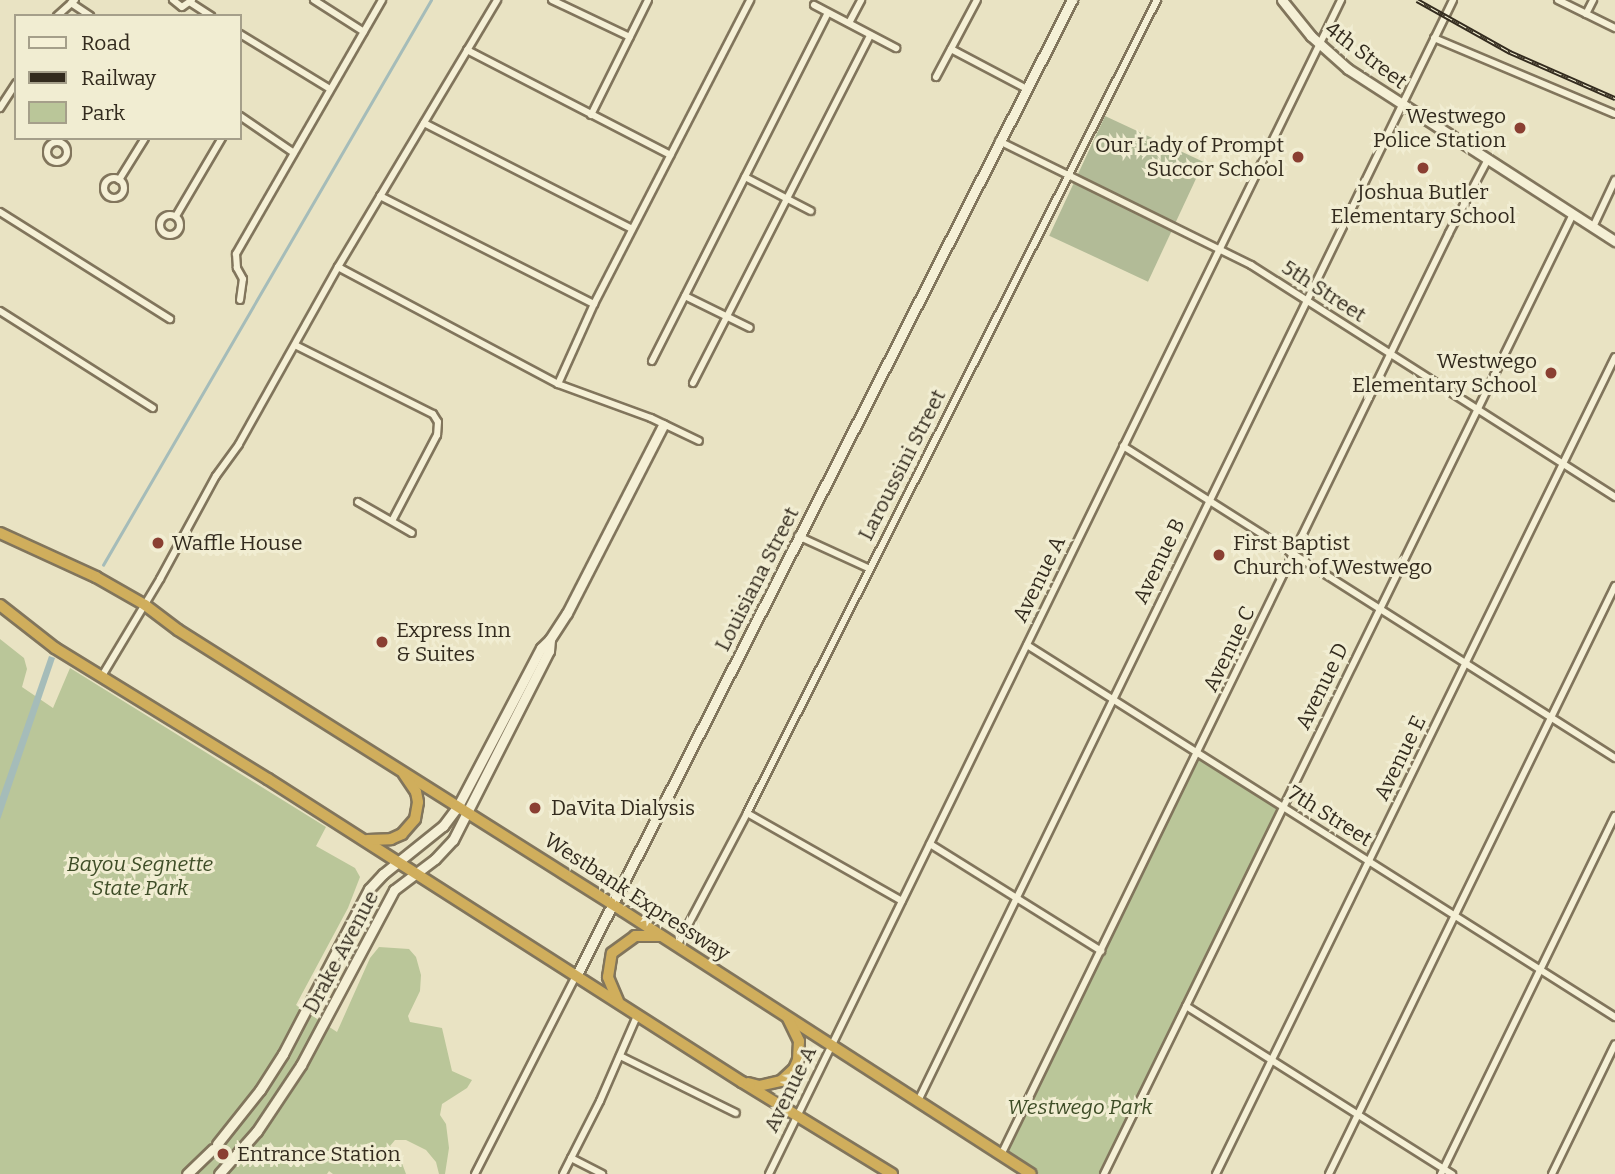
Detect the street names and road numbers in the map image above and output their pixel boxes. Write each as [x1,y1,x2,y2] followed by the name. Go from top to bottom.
[1320,16,1412,94] street label: 4th Street
[1277,255,1371,327] street label: 5th Street
[853,385,951,545] street label: Laroussini Street
[710,503,804,655] street label: Louisiana Street
[1128,514,1190,608] street label: Avenue B
[1007,532,1071,626] street label: Avenue A
[1198,602,1260,696] street label: Avenue C
[1290,639,1354,733] street label: Avenue D
[1369,712,1431,804] street label: Avenue E
[1283,780,1377,852] street label: 7th Street
[539,827,735,967] street label: Westbank Expressway
[298,886,384,1018] street label: Drake Avenue
[758,1042,822,1136] street label: Avenue A

